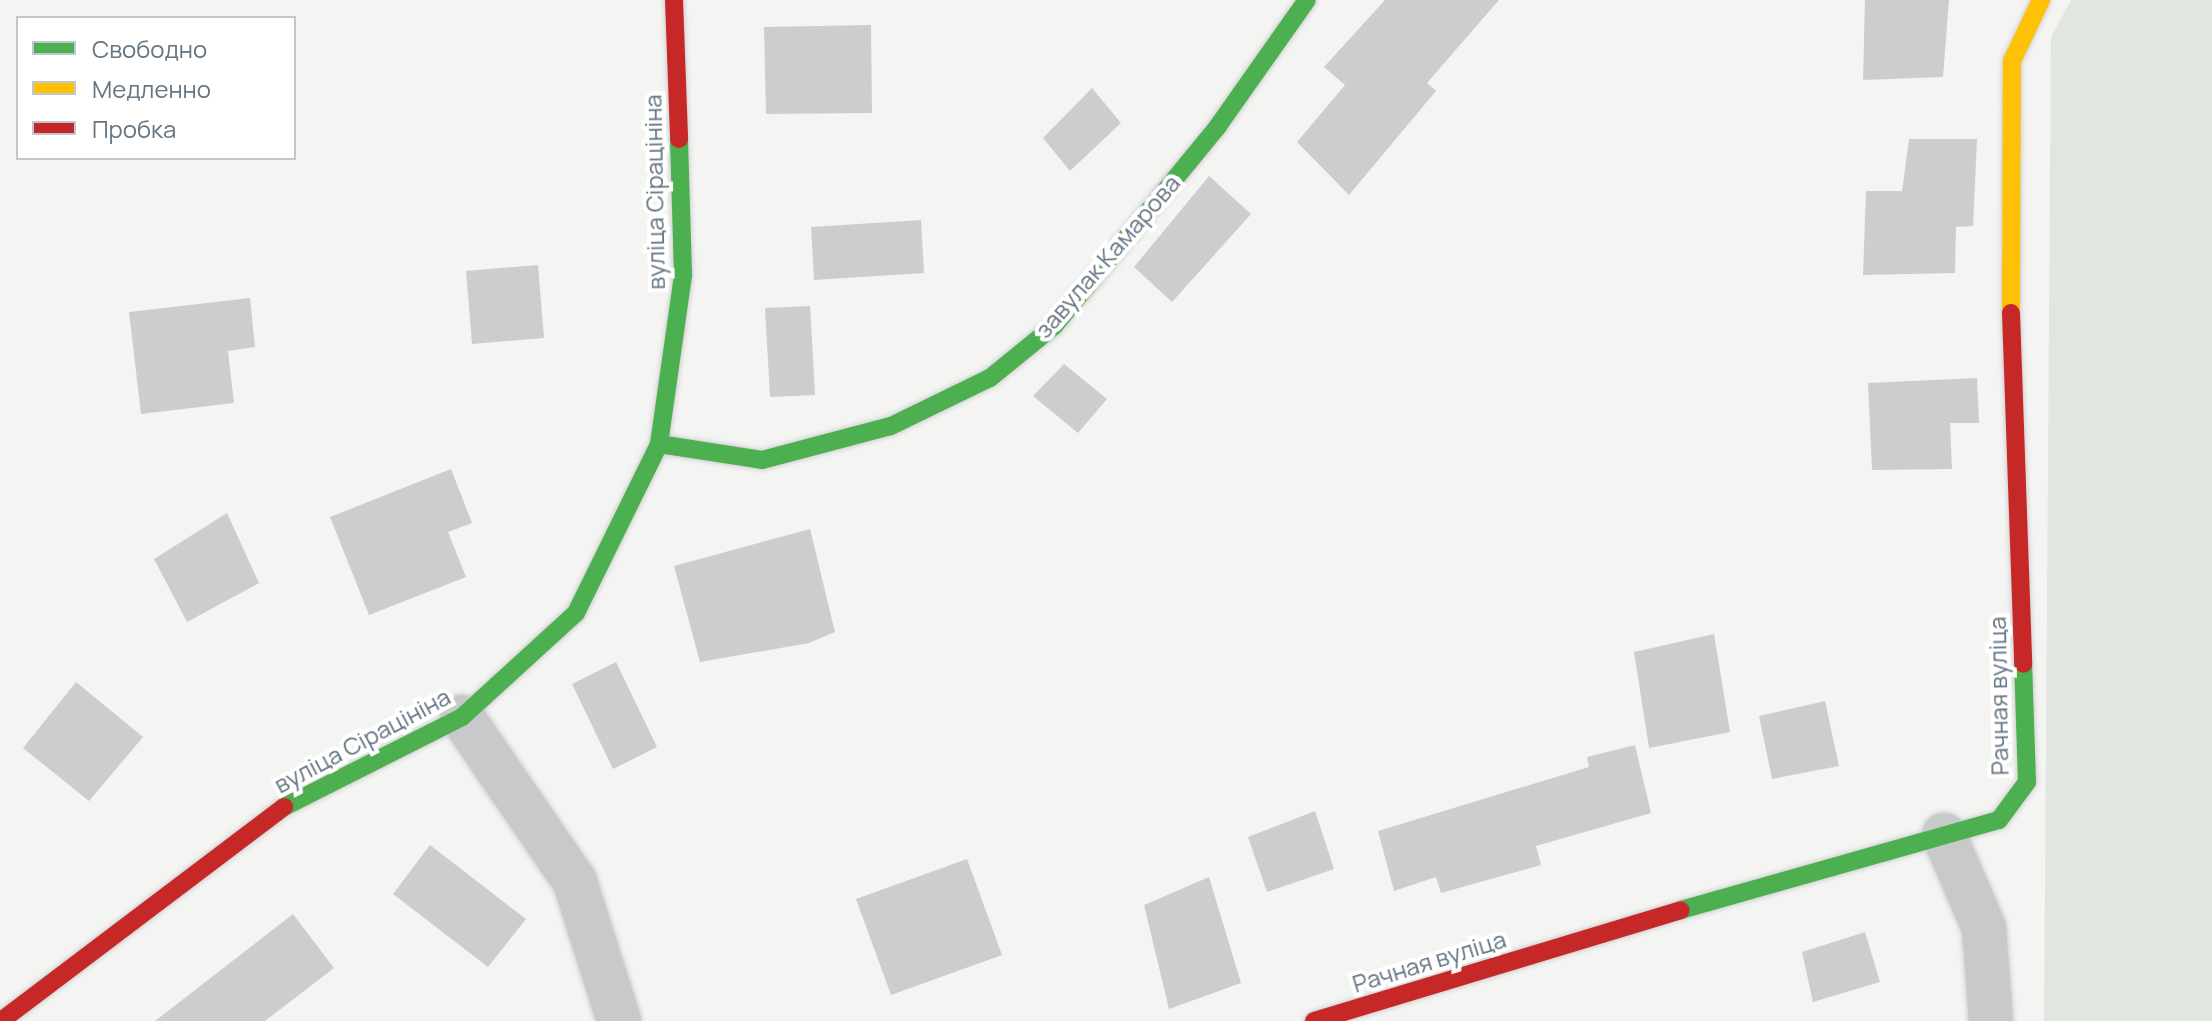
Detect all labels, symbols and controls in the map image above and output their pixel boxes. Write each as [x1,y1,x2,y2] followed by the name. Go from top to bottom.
[16,16,296,160] legend
[92,32,207,65] text: Свободно
[92,72,211,105] text: Медленно
[638,94,670,290] street label: вуліца Сірацініна
[92,112,176,145] text: Пробка
[1028,169,1186,343] street label: завулак Камарова
[1982,616,2014,776] street label: Рачная вуліца
[269,681,455,799] street label: вуліца Сірацініна
[1349,924,1509,998] street label: Рачная вуліца

